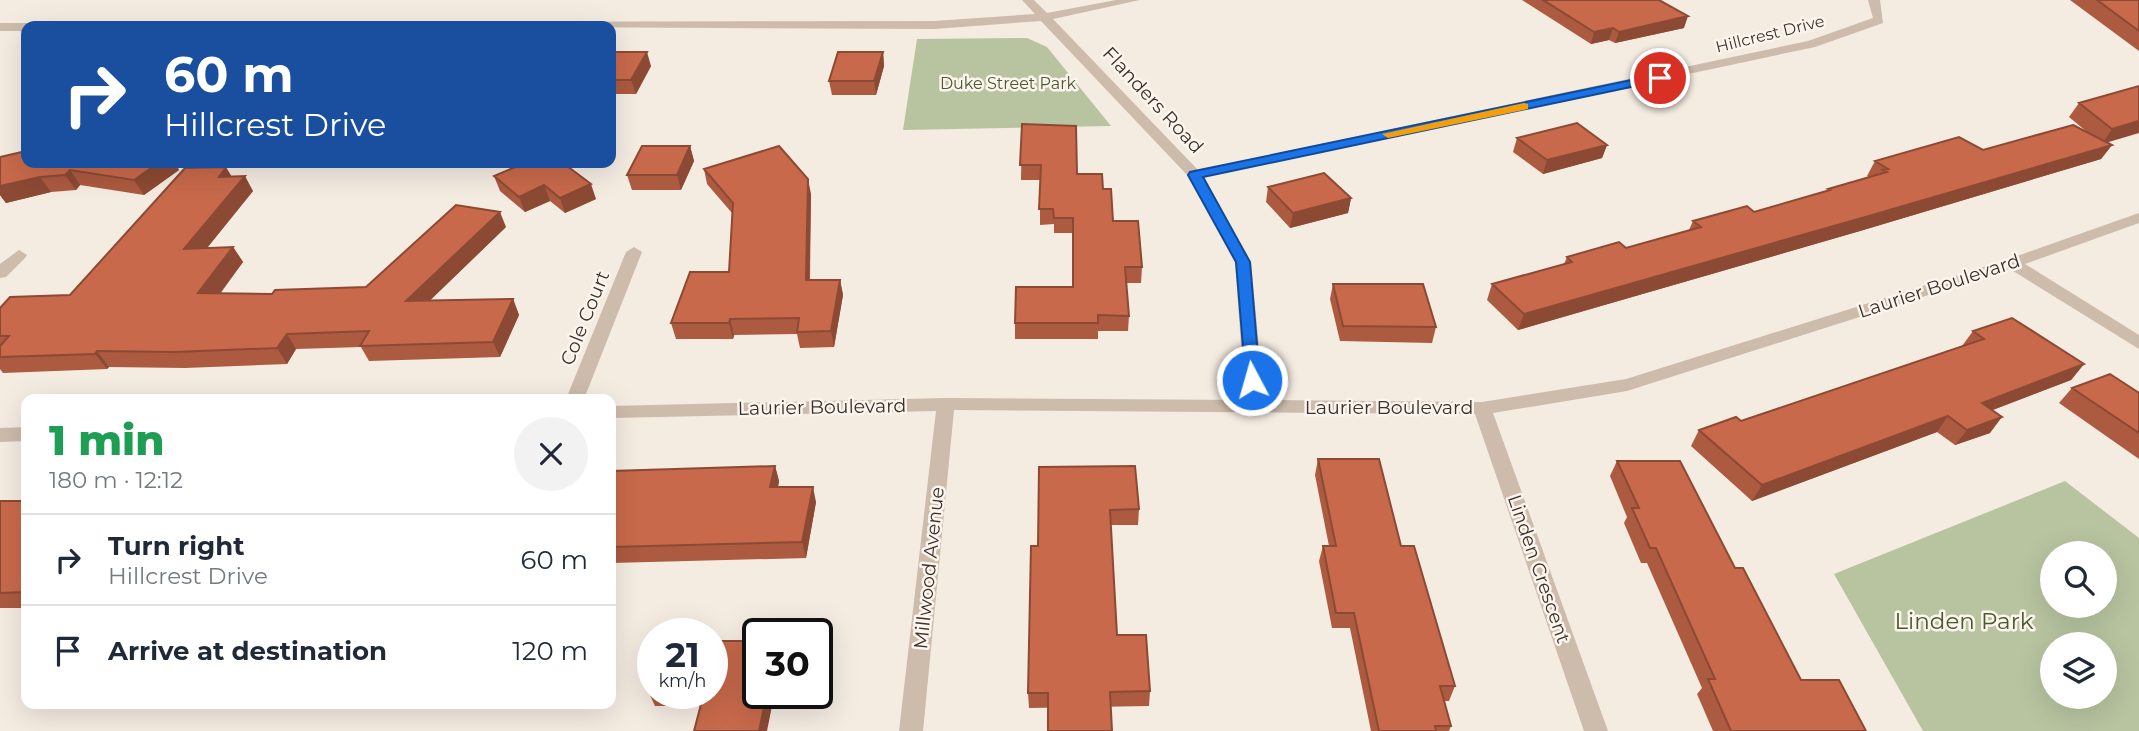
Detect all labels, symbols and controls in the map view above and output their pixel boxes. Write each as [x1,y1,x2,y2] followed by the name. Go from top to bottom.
[1714,11,1826,57] street label: Hillcrest Drive
[1098,42,1208,158] street label: Flanders Road
[164,45,294,104] text: 60 m
[1630,48,1690,108] pin
[49,49,140,140] icon: right
[1641,59,1679,97] icon: arrive
[940,74,1077,93] park label: Duke Street Park
[164,105,386,144] text: Hillcrest Drive
[1855,249,2023,323] street label: Laurier Boulevard
[556,267,614,369] street label: Cole Court
[1215,343,1289,417] position arrow
[737,394,907,420] street label: Laurier Boulevard
[1305,396,1473,419] street label: Laurier Boulevard
[49,414,165,466] text: 1 min
[514,417,588,491] button: close
[49,466,183,494] text: 180 m · 12:12
[909,486,949,650] street label: Millwood Avenue
[1503,492,1575,647] street label: Linden Crescent
[108,530,244,562] text: Turn right
[49,541,87,579] icon: right
[2040,541,2117,709] map controls
[2040,541,2117,618] button: search
[521,544,588,576] text: 60 m
[108,562,268,590] text: Hillcrest Drive
[1895,607,2034,635] park label: Linden Park
[742,618,833,709] speed limit sign: 30
[49,632,87,670] icon: arrive
[2040,632,2117,709] button: layers
[665,633,700,676] text: 21
[108,635,387,667] text: Arrive at destination
[512,635,588,667] text: 120 m
[658,670,707,692] text: km/h

